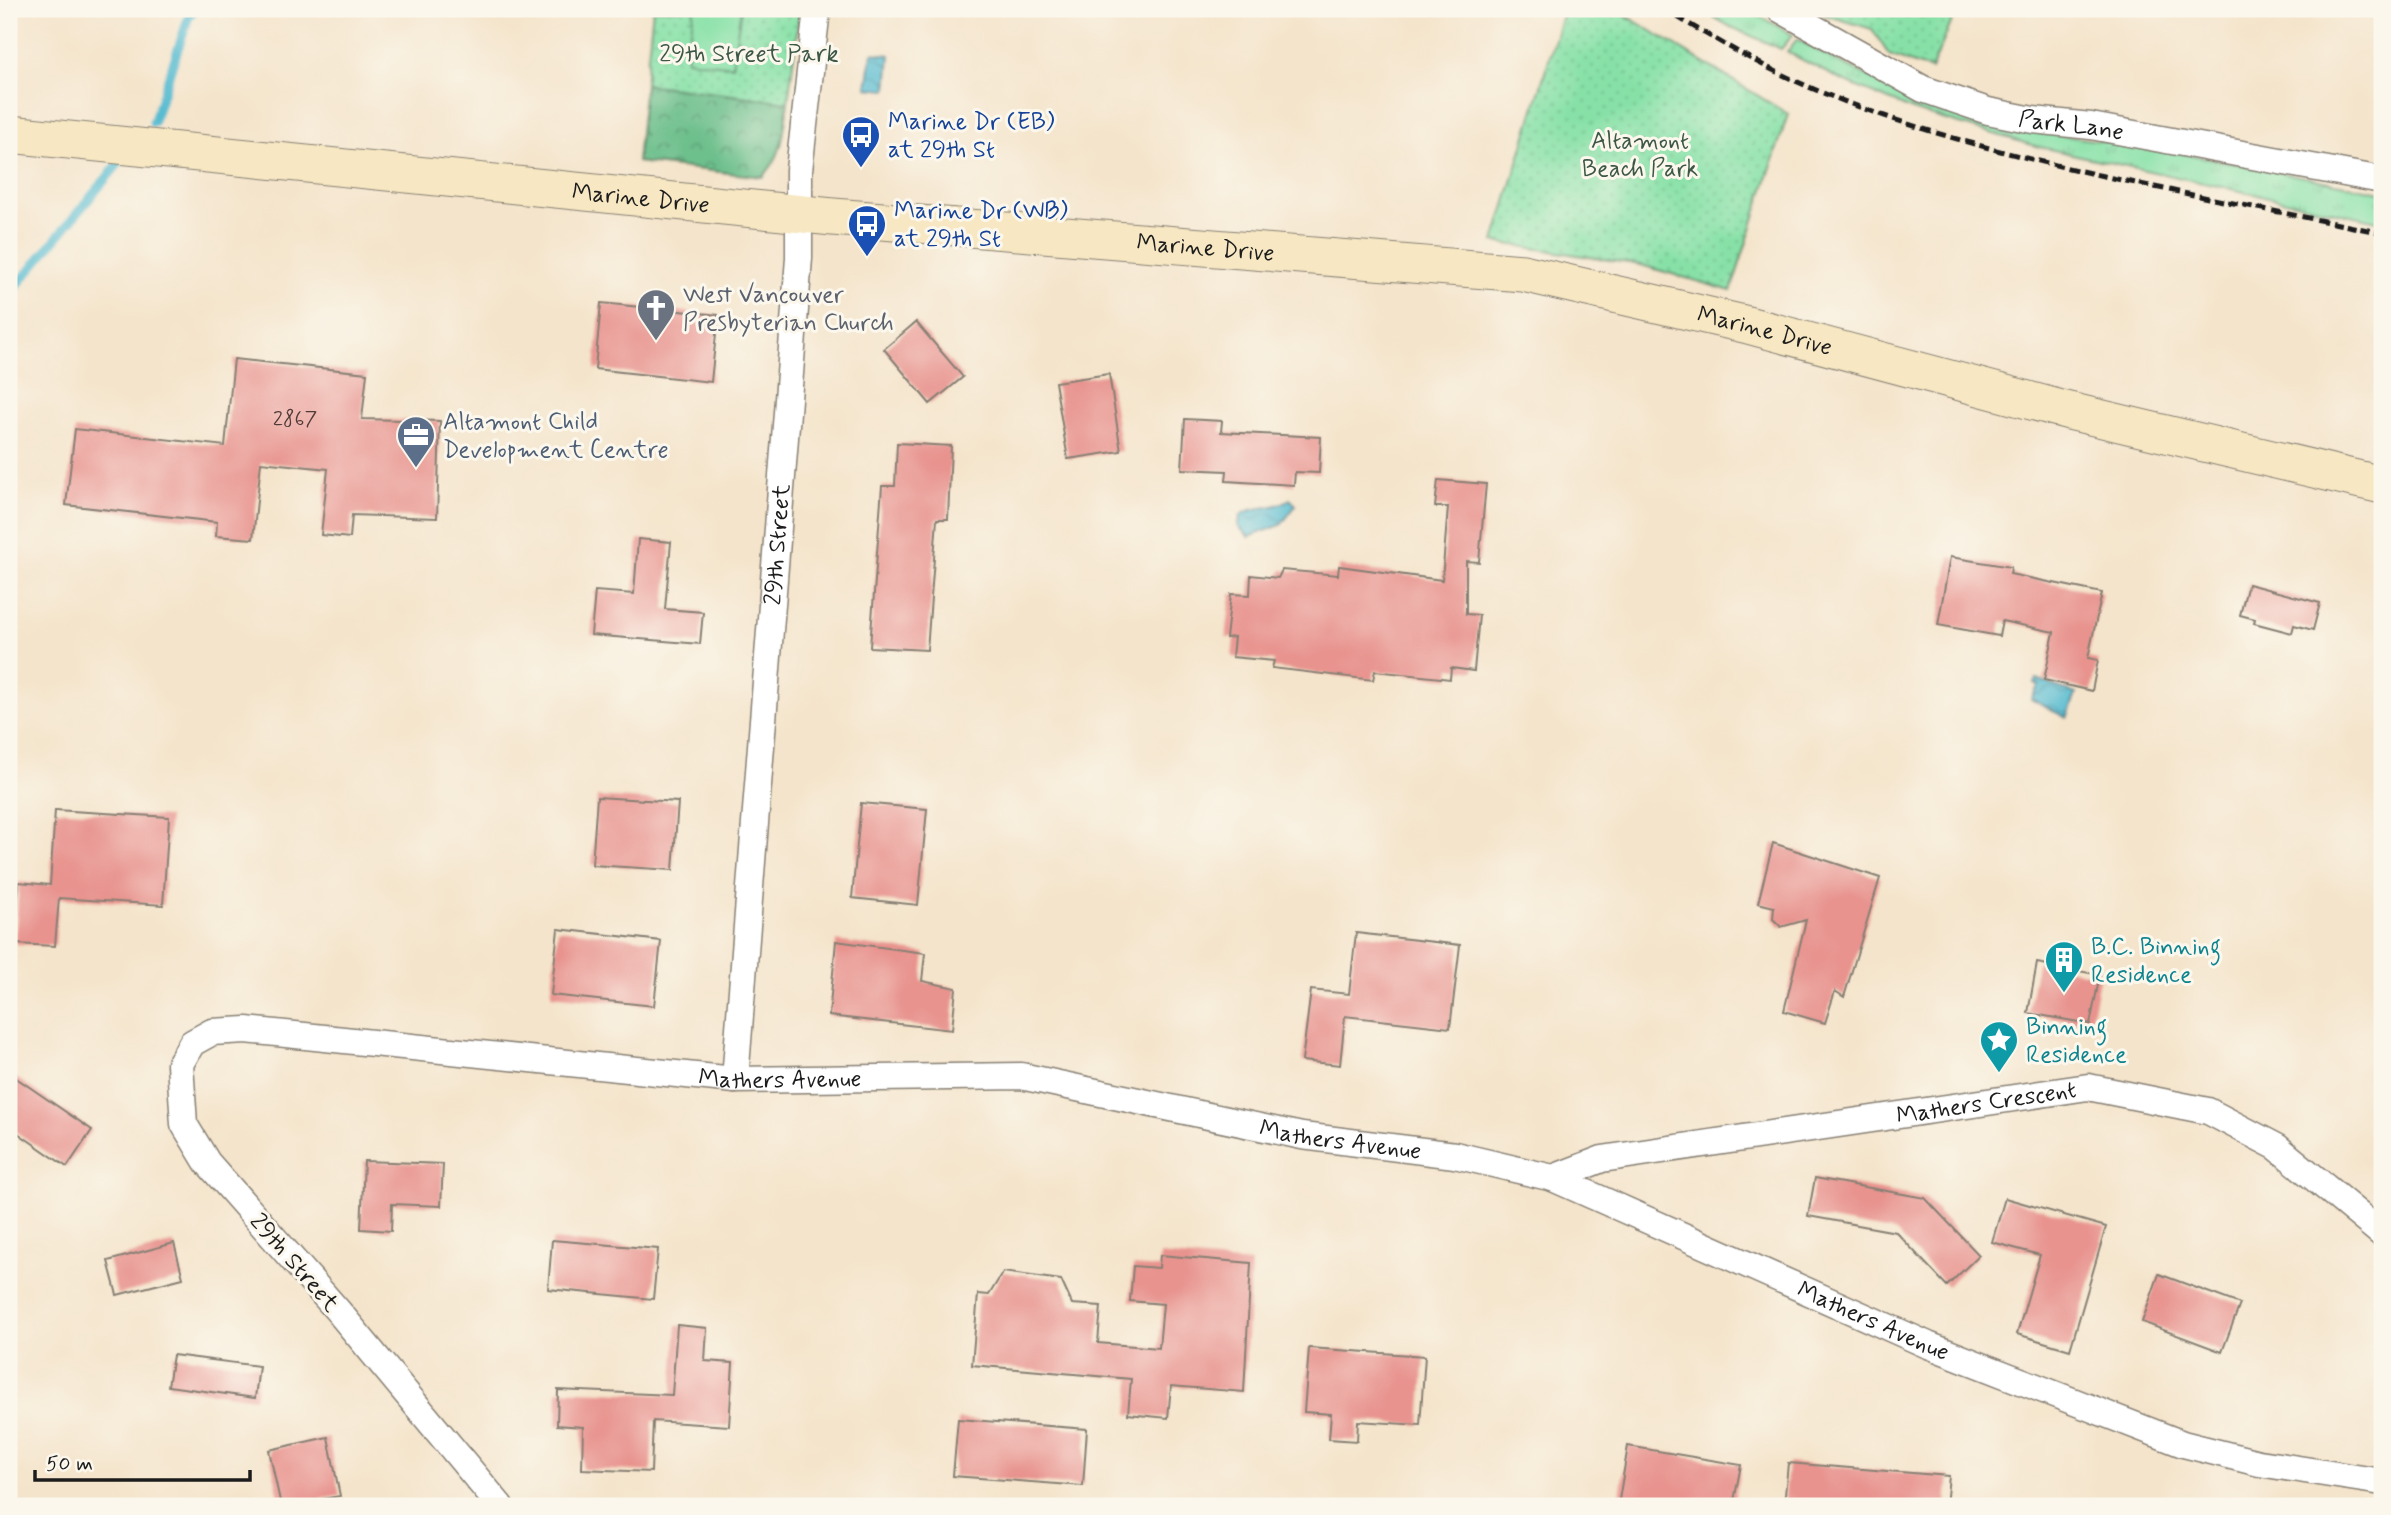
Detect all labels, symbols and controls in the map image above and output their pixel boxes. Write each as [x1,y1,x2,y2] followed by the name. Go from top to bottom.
[659,39,839,70] park label: 29th Street Park
[2016,103,2126,149] street label: Park Lane
[888,107,1055,166] place label: Marine Dr (EB) at 29th St
[840,114,882,169] bus stop icon: Marine Dr (EB) at 29th St
[1582,126,1698,185] park label: Altamont Beach Park
[570,177,711,221] street label: Marine Drive
[894,196,1068,255] place label: Marine Dr (WB) at 29th St
[846,203,888,258] bus stop icon: Marine Dr (WB) at 29th St
[1135,228,1276,270] street label: Marine Drive
[683,280,894,339] place label: West Vancouver Presbyterian Church
[635,287,677,342] church icon: West Vancouver Presbyterian Church
[1694,300,1835,364] street label: Marine Drive
[273,405,317,433] house number: 2867
[443,407,669,466] place label: Altamont Child Development Centre
[395,414,437,469] office icon: Altamont Child Development Centre
[758,483,798,607] street label: 29th Street
[2091,932,2221,991] place label: B.C. Binning Residence
[2043,939,2085,994] building icon: B.C. Binning Residence
[2026,1012,2127,1071] place label: Binning Residence
[1978,1019,2020,1074] place icon: Binning Residence
[697,1062,862,1097] street label: Mathers Avenue
[1894,1075,2079,1132] street label: Mathers Crescent
[1256,1113,1423,1168] street label: Mathers Avenue
[242,1207,345,1319] street label: 29th Street
[1792,1275,1953,1369] street label: Mathers Avenue
[35,1438,250,1482] scale bar
[46,1450,93,1478] text: 50 m

